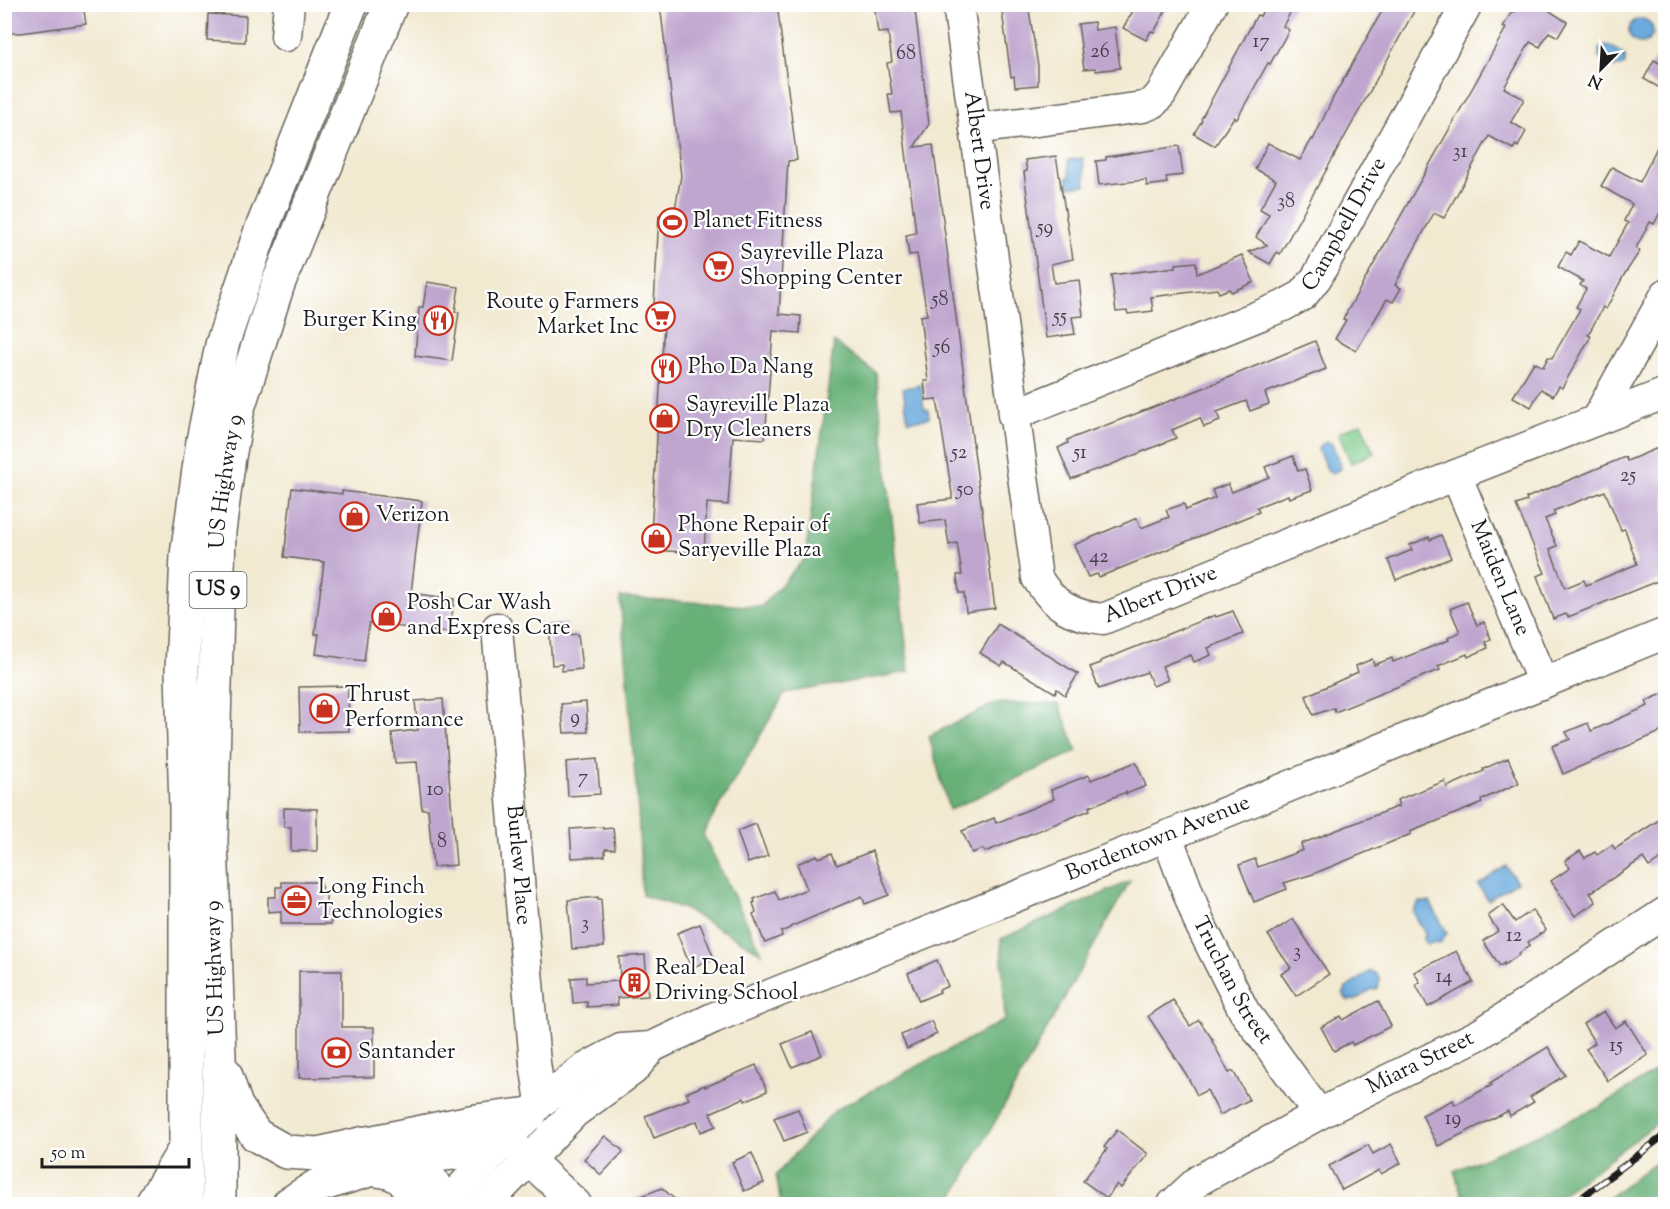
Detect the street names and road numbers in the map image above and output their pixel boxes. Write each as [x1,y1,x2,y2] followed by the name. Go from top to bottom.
[954,89,1002,212] street label: Albert Drive
[1295,152,1396,299] street label: Campbell Drive
[203,412,252,549] street label: US Highway 9
[1461,515,1538,641] street label: Maiden Lane
[1099,558,1222,633] street label: Albert Drive
[190,572,246,608] road number: US 9
[1061,788,1255,891] street label: Bordentown Avenue
[497,804,539,926] street label: Burlew Place
[198,900,234,1036] street label: US Highway 9
[1183,911,1280,1052] street label: Truchan Street
[1362,1023,1480,1104] street label: Miara Street

